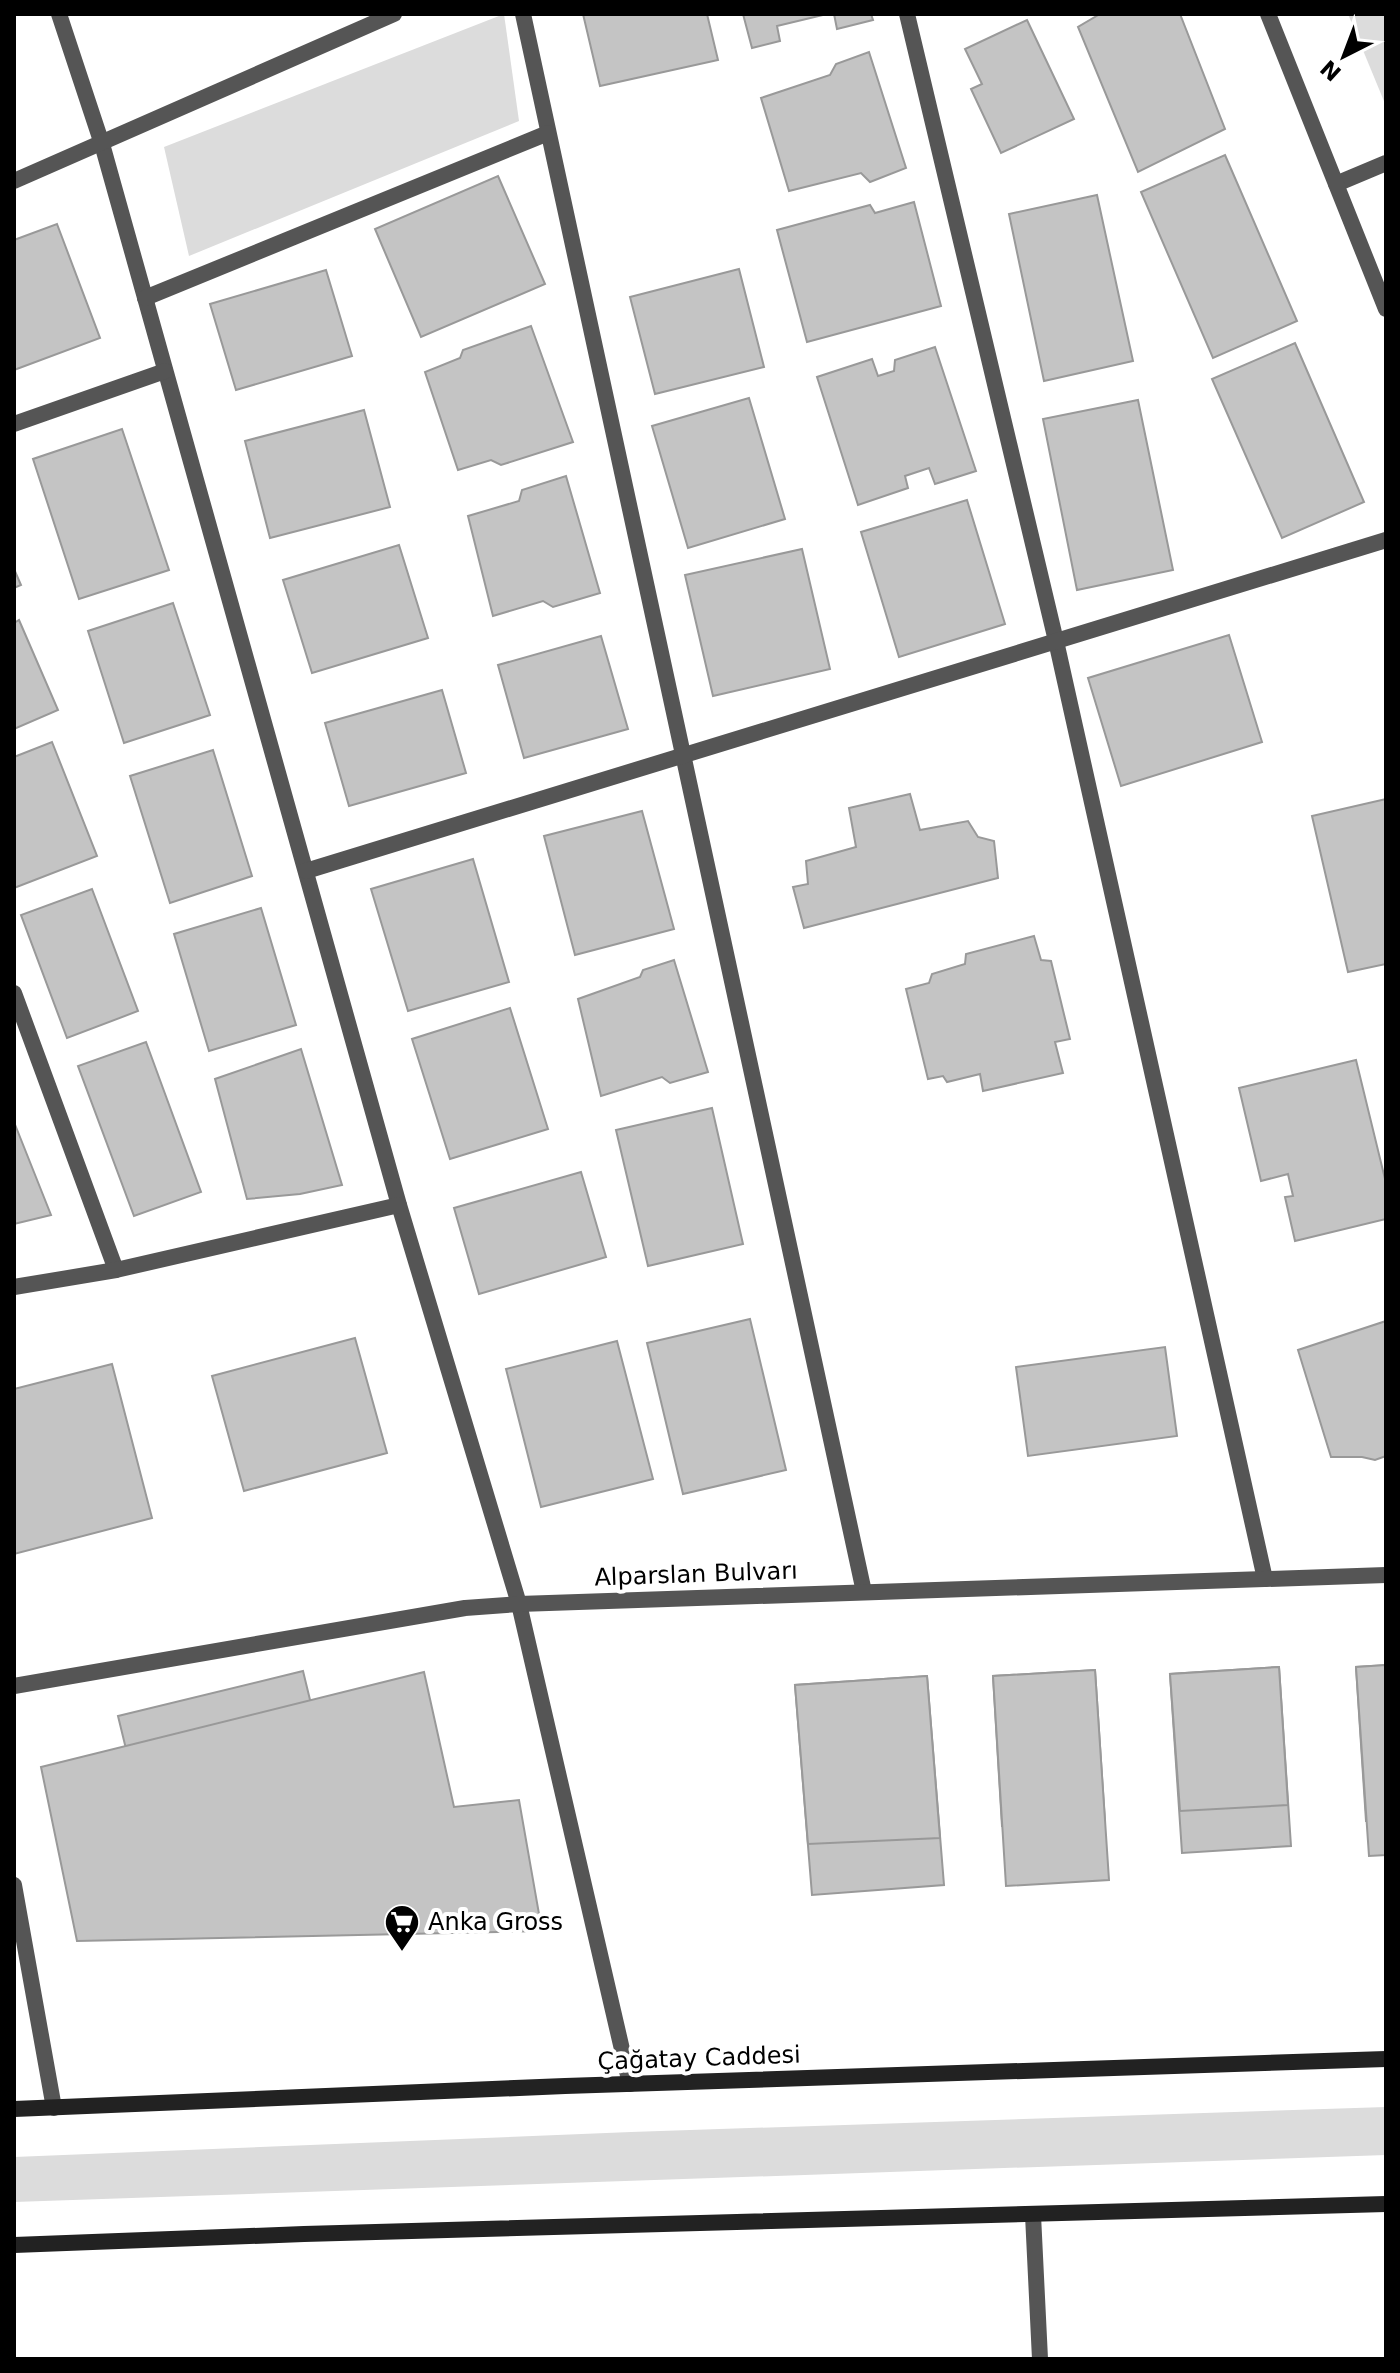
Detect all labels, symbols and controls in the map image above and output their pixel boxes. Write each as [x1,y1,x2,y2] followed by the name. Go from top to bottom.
[1304,16,1384,96] north arrow
[1316,55,1346,86] text: N
[594,1556,798,1592] street label: Alparslan Bulvarı
[383,1903,421,1953] supermarket icon: Anka Gross
[428,1908,563,1936] place label: Anka Gross
[597,2040,801,2076] street label: Çağatay Caddesi

